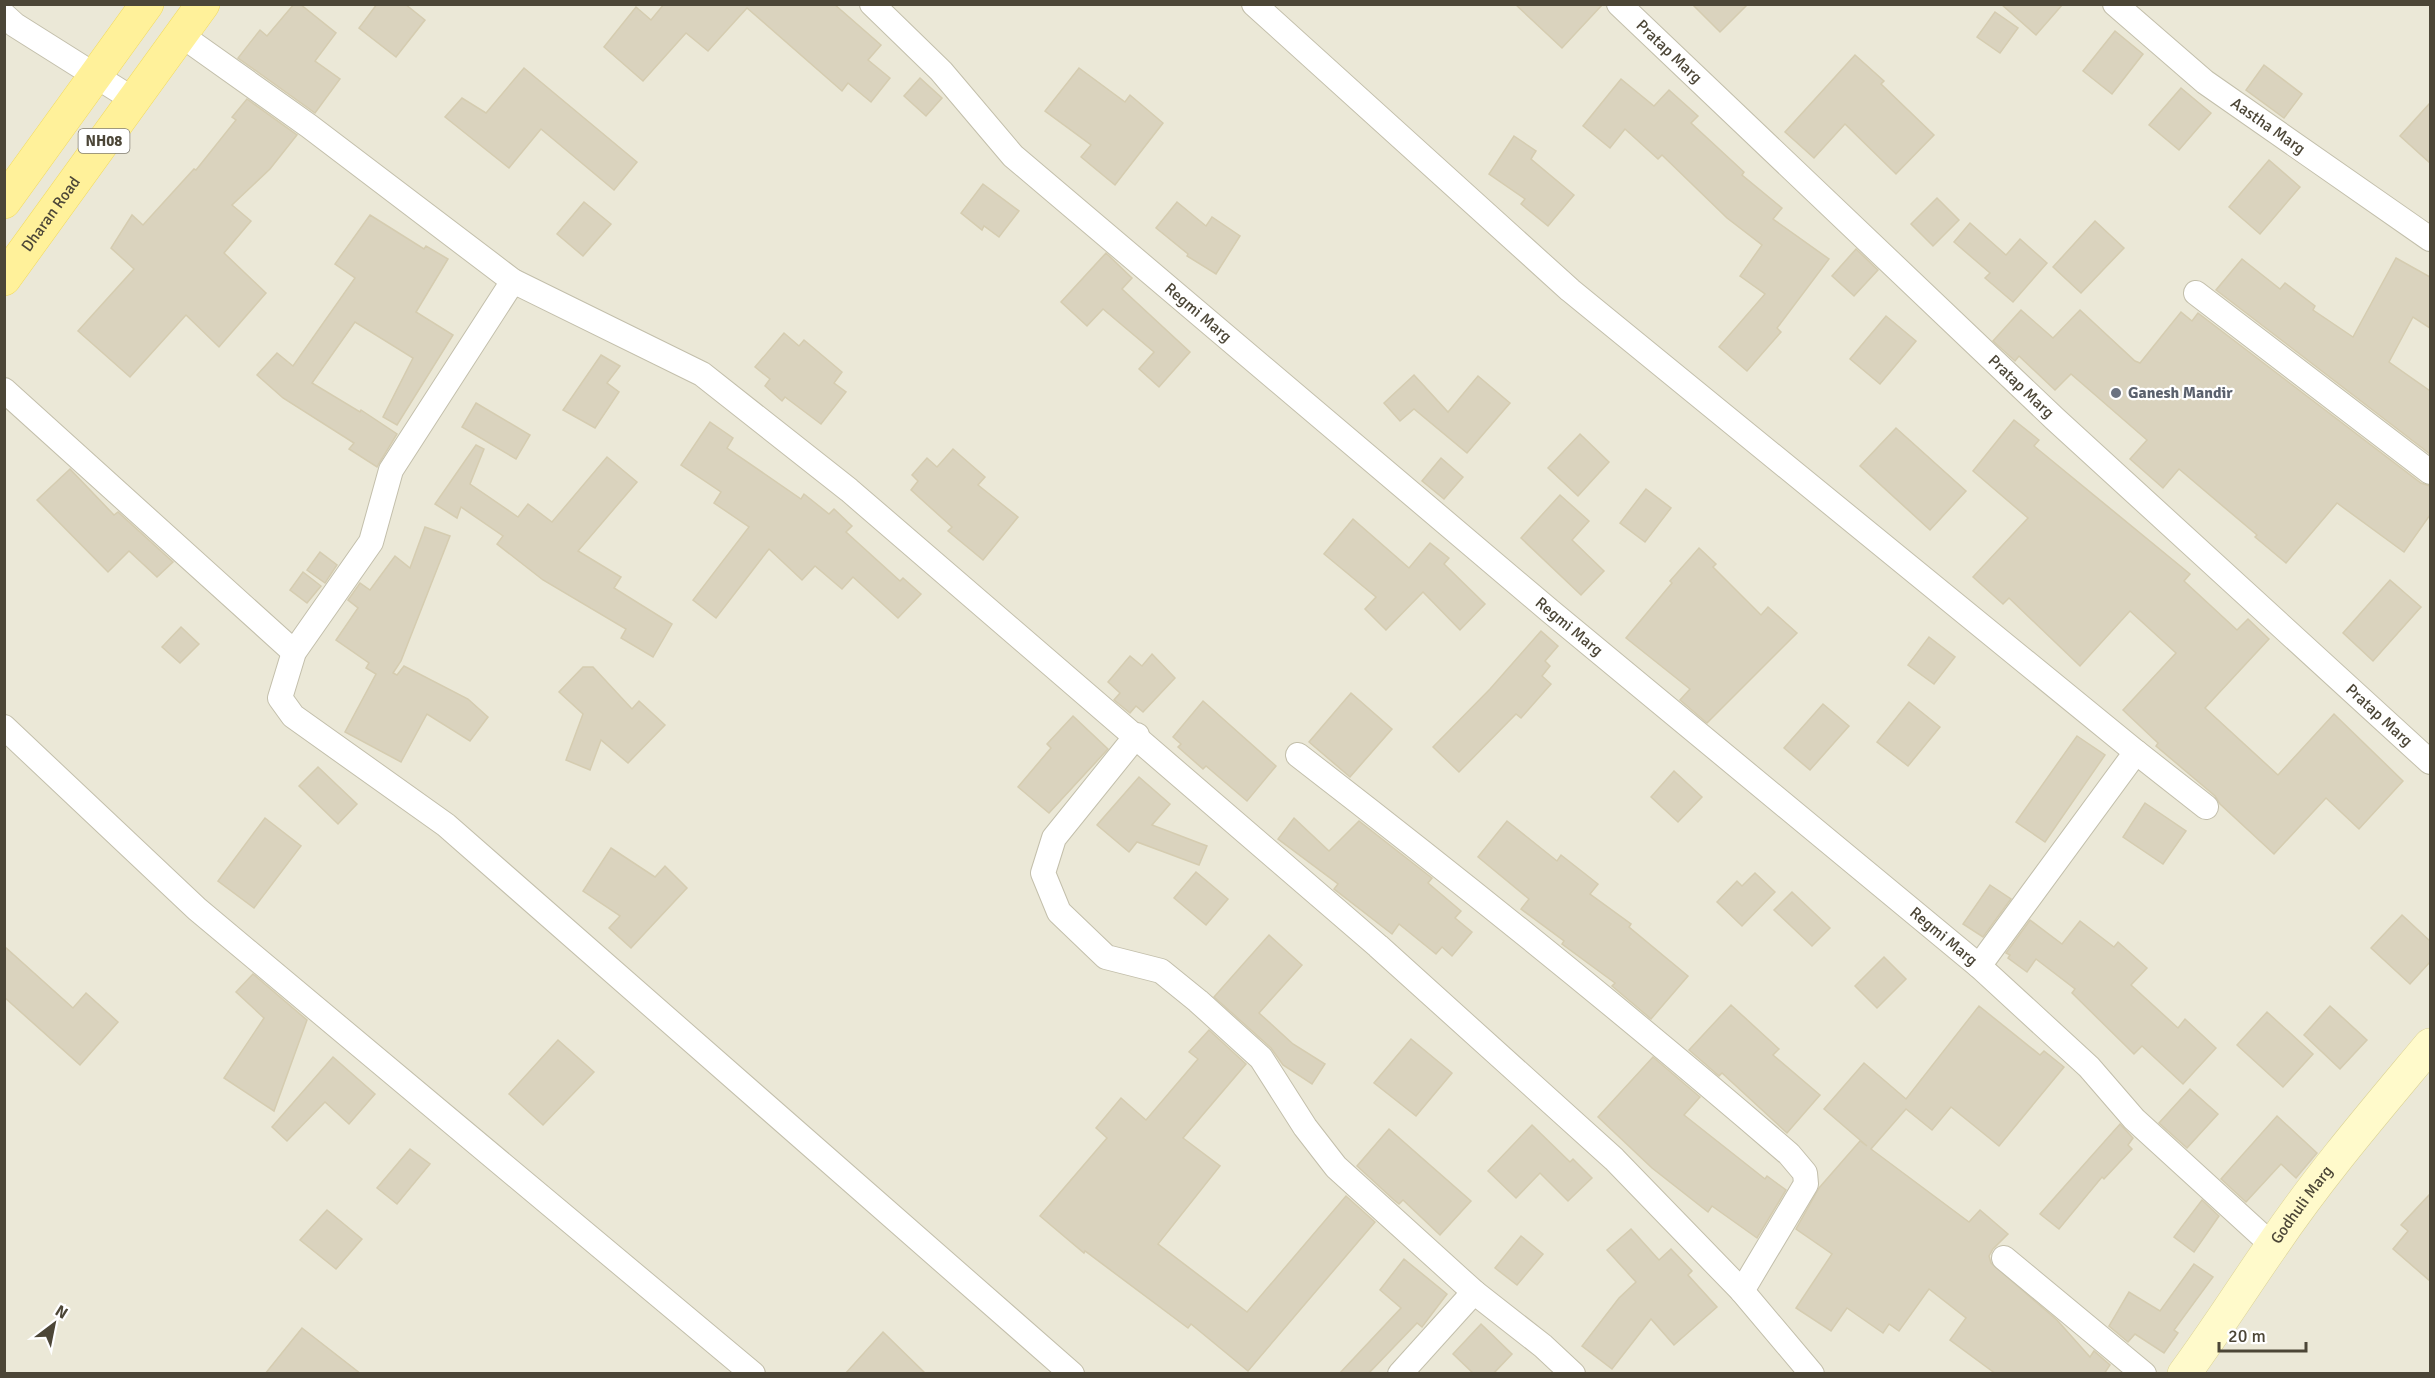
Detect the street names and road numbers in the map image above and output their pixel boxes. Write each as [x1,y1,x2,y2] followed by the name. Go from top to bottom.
[1632,16,1706,88] street label: Pratap Marg
[2227,93,2309,159] street label: Aastha Marg
[78,129,130,153] road number: NH08
[17,173,85,256] street label: Dharan Road
[1160,279,1236,347] street label: Regmi Marg
[1984,351,2058,423] street label: Pratap Marg
[1531,593,1607,660] street label: Regmi Marg
[2341,680,2417,751] street label: Pratap Marg
[1905,903,1981,970] street label: Regmi Marg
[2266,1162,2337,1248] street label: Godhuli Marg

